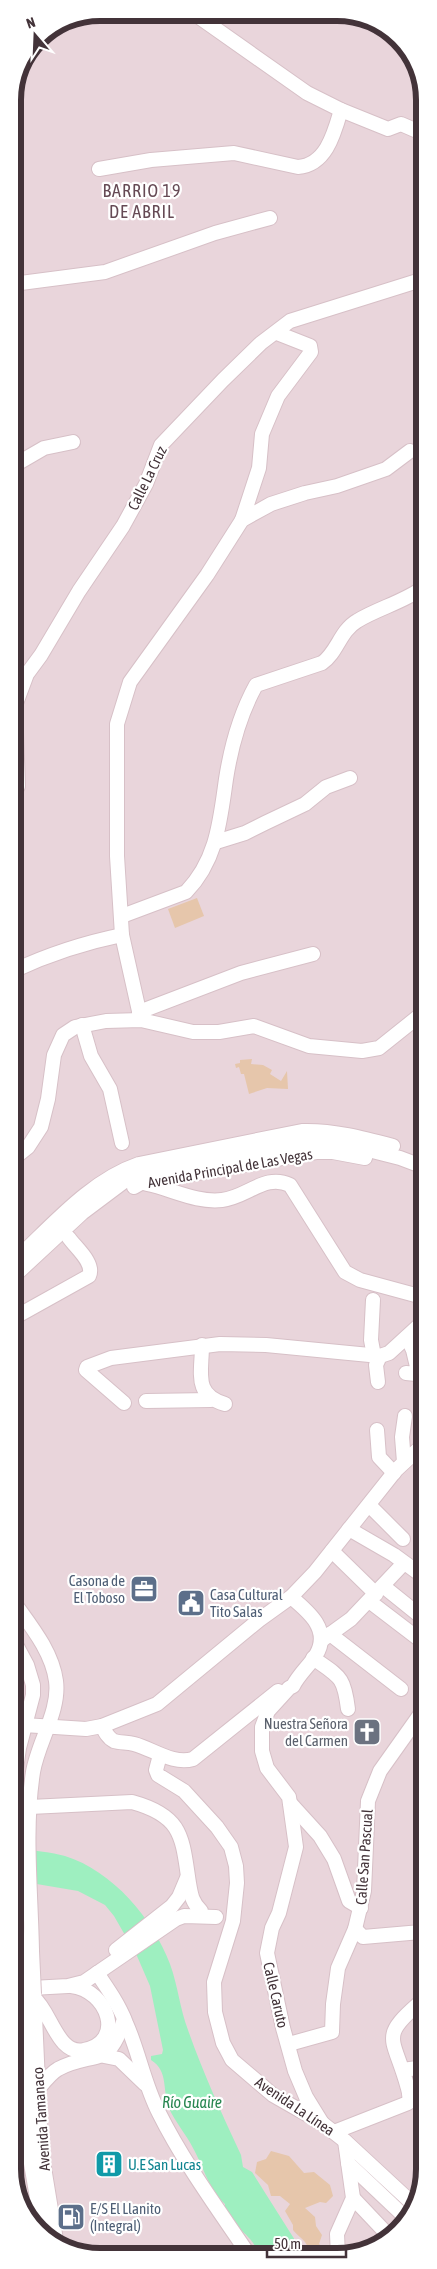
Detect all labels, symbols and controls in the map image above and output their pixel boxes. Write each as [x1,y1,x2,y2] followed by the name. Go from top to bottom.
[10,10,60,60] north arrow
[24,14,37,32] text: N
[103,180,181,222] district label: BARRIO 19 DE ABRIL
[124,443,170,513] street label: Calle La Cruz
[146,1145,314,1191] street label: Avenida Principal de Las Vegas
[69,1572,125,1606] place label: Casona de El Toboso
[129,1574,159,1604] office icon: Casona de El Toboso
[210,1586,283,1620] place label: Casa Cultural Tito Salas
[176,1588,206,1618] public building icon: Casa Cultural Tito Salas
[264,1715,348,1749] place label: Nuestra Señora del Carmen
[352,1717,382,1747] church icon: Nuestra Señora del Carmen
[352,1808,376,1906] street label: Calle San Pascual
[260,1960,292,2030] street label: Calle Caruto
[29,2066,53,2172] street label: Avenida Tamanaco
[252,2073,338,2139] street label: Avenida La Línea
[162,2093,222,2111] water label: Río Guaire
[94,2149,124,2179] building icon: U.E San Lucas
[128,2156,201,2173] place label: U.E San Lucas
[90,2200,161,2234] place label: E/S El Llanito (Integral)
[56,2202,86,2232] fuel station icon: E/S El Llanito (Integral)
[267,2226,346,2258] scale bar
[274,2235,301,2252] text: 50 m

